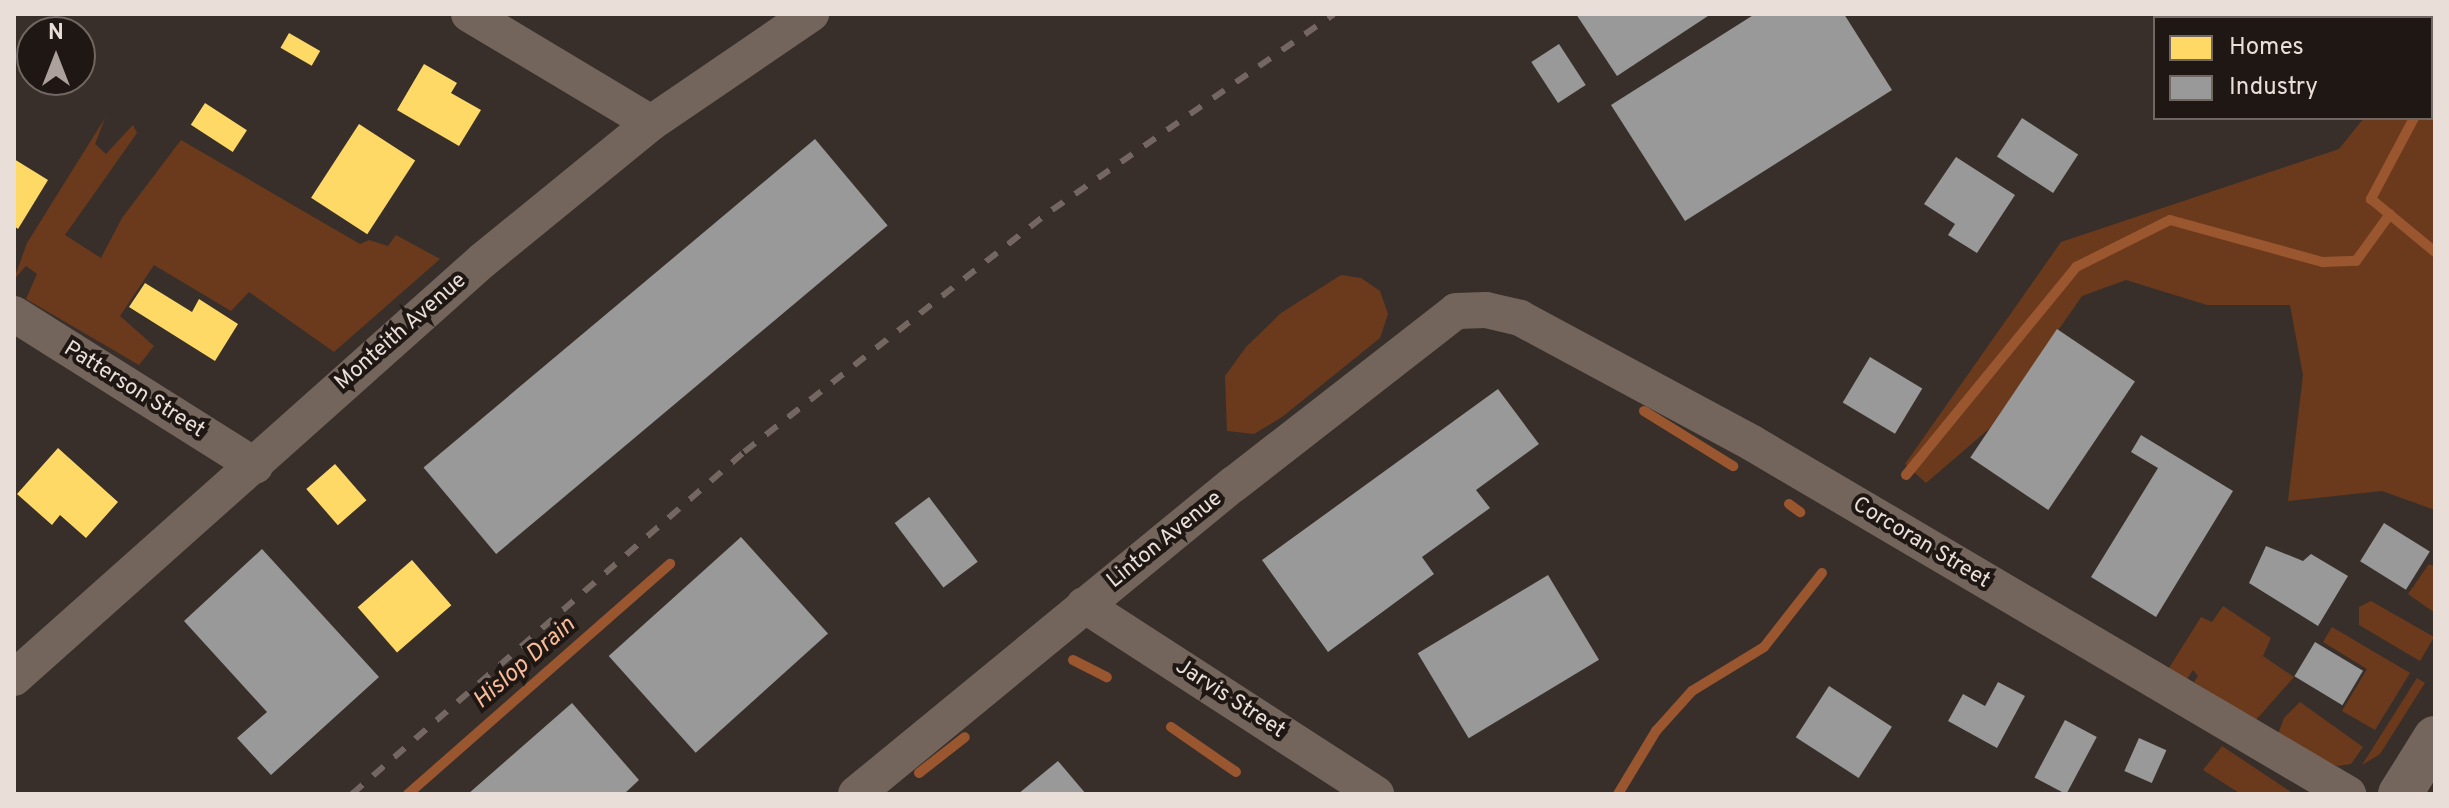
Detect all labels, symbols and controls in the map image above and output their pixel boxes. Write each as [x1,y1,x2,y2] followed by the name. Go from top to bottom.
[16,16,96,96] north arrow
[2153,16,2433,120] legend
[48,20,64,47] text: N
[2229,33,2304,63] text: Homes
[2229,73,2318,103] text: Industry
[330,267,472,397] street label: Monteith Avenue
[59,336,209,444] street label: Patterson Street
[1102,485,1228,595] street label: Linton Avenue
[1847,492,1995,594] street label: Corcoran Street
[468,612,582,716] water label: Hislop Drain
[1170,654,1290,744] street label: Jarvis Street

